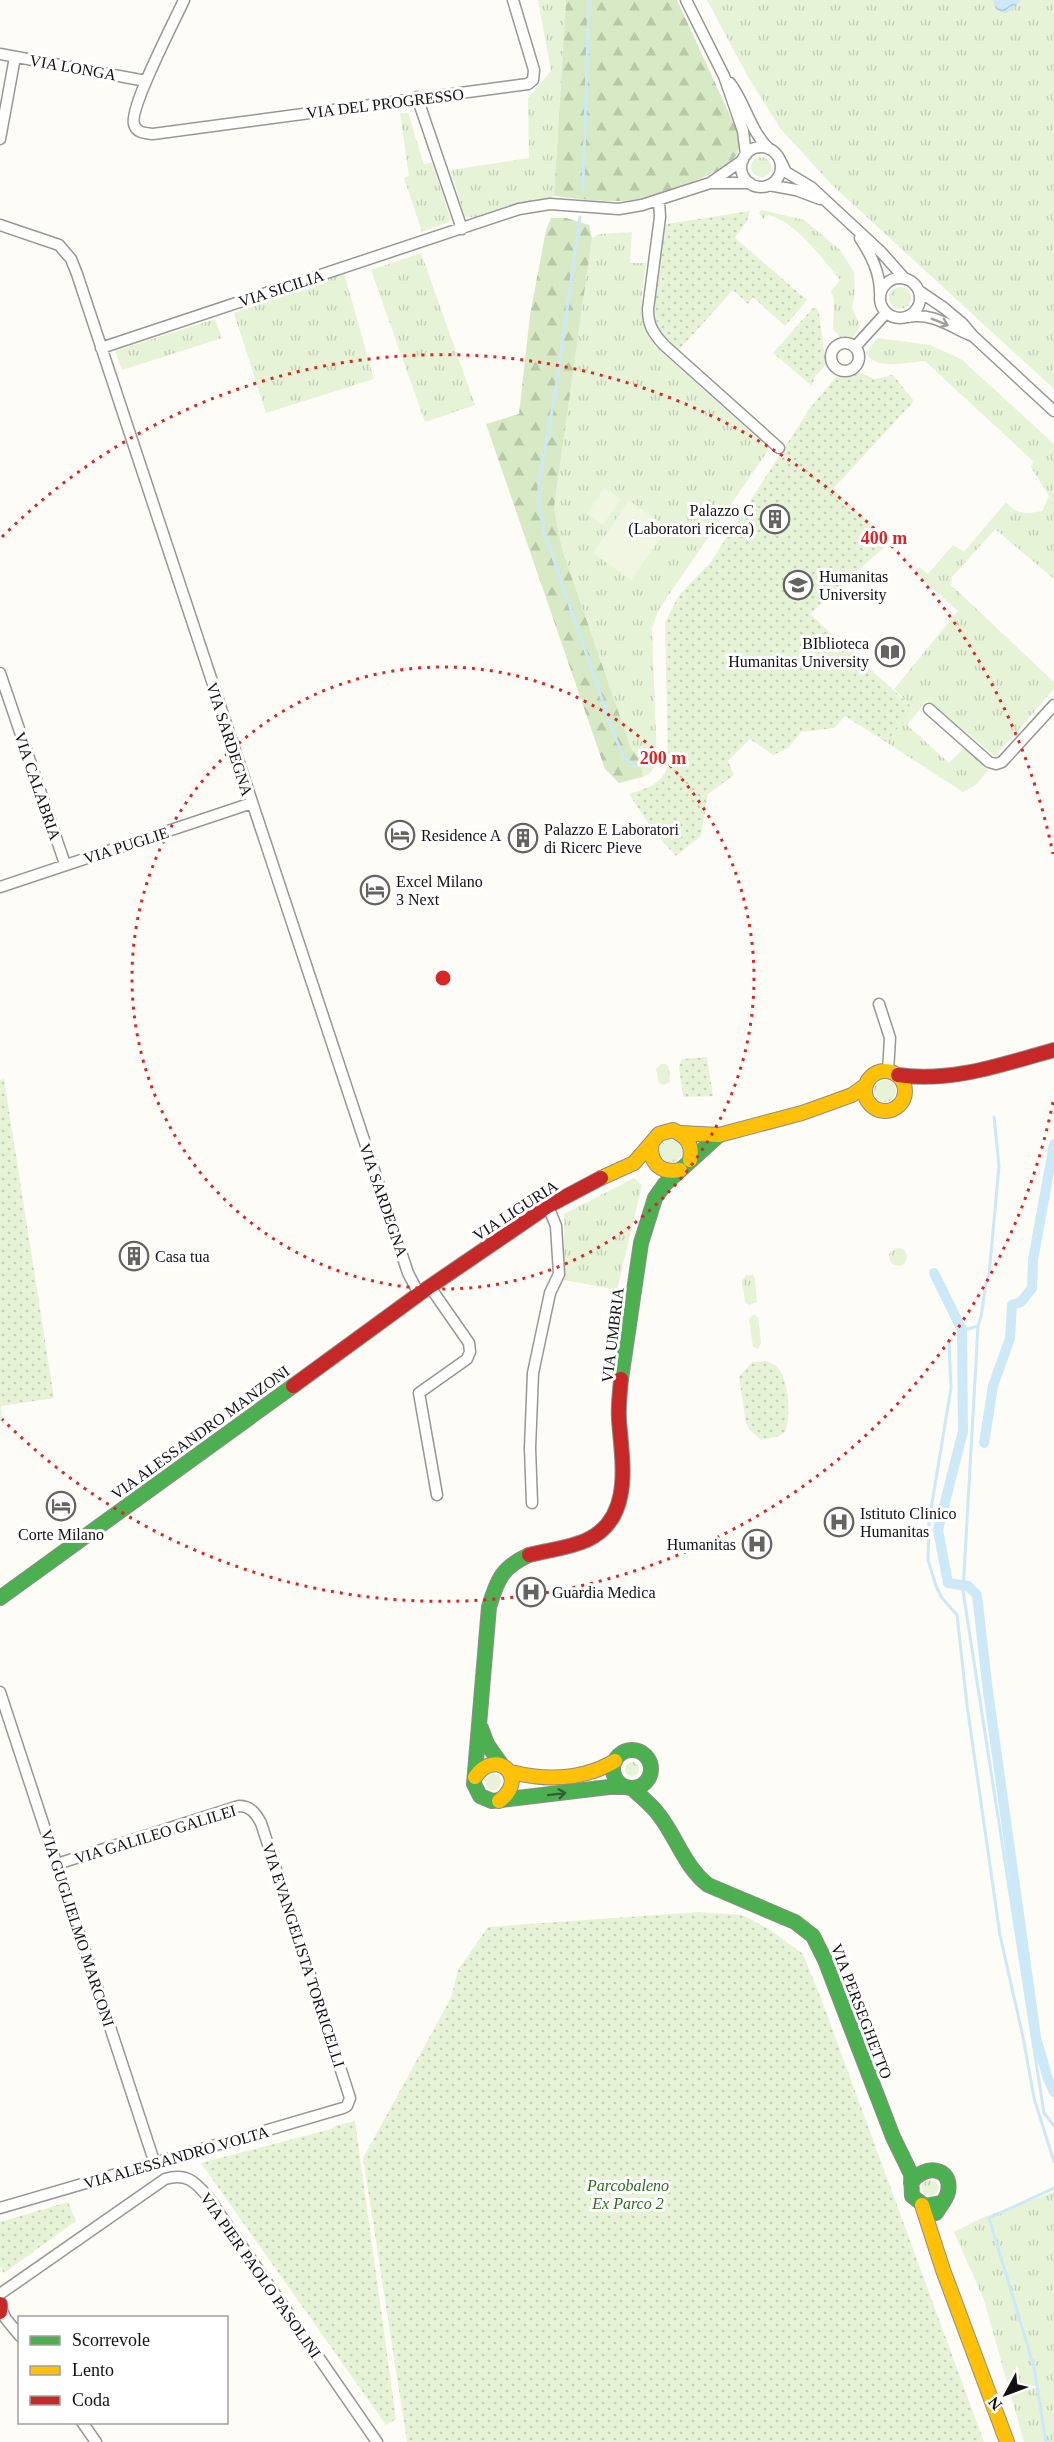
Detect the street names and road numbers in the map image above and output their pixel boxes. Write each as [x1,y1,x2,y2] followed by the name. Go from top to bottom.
[28,52,118,84] street label: VIA LONGA
[305,85,465,122] street label: VIA DEL PROGRESSO
[236,267,326,310] street label: VIA SICILIA
[203,680,256,799] street label: VIA SARDEGNA
[11,730,64,843] street label: VIA CALABRIA
[81,824,171,867] street label: VIA PUGLIE
[356,1141,411,1259] street label: VIA SARDEGNA
[470,1177,561,1244] street label: VIA LIGURIA
[598,1286,627,1384] street label: VIA UMBRIA
[108,1362,293,1503] street label: VIA ALESSANDRO MANZONI
[72,1802,238,1867] street label: VIA GALILEO GALILEI
[38,1827,117,2029] street label: VIA GUGLIELMO MARCONI
[259,1841,348,2070] street label: VIA EVANGELISTA TORRICELLI
[828,1941,895,2081] street label: VIA PERSEGHETTO
[82,2123,271,2192] street label: VIA ALESSANDRO VOLTA
[197,2190,324,2361] street label: VIA PIER PAOLO PASOLINI

